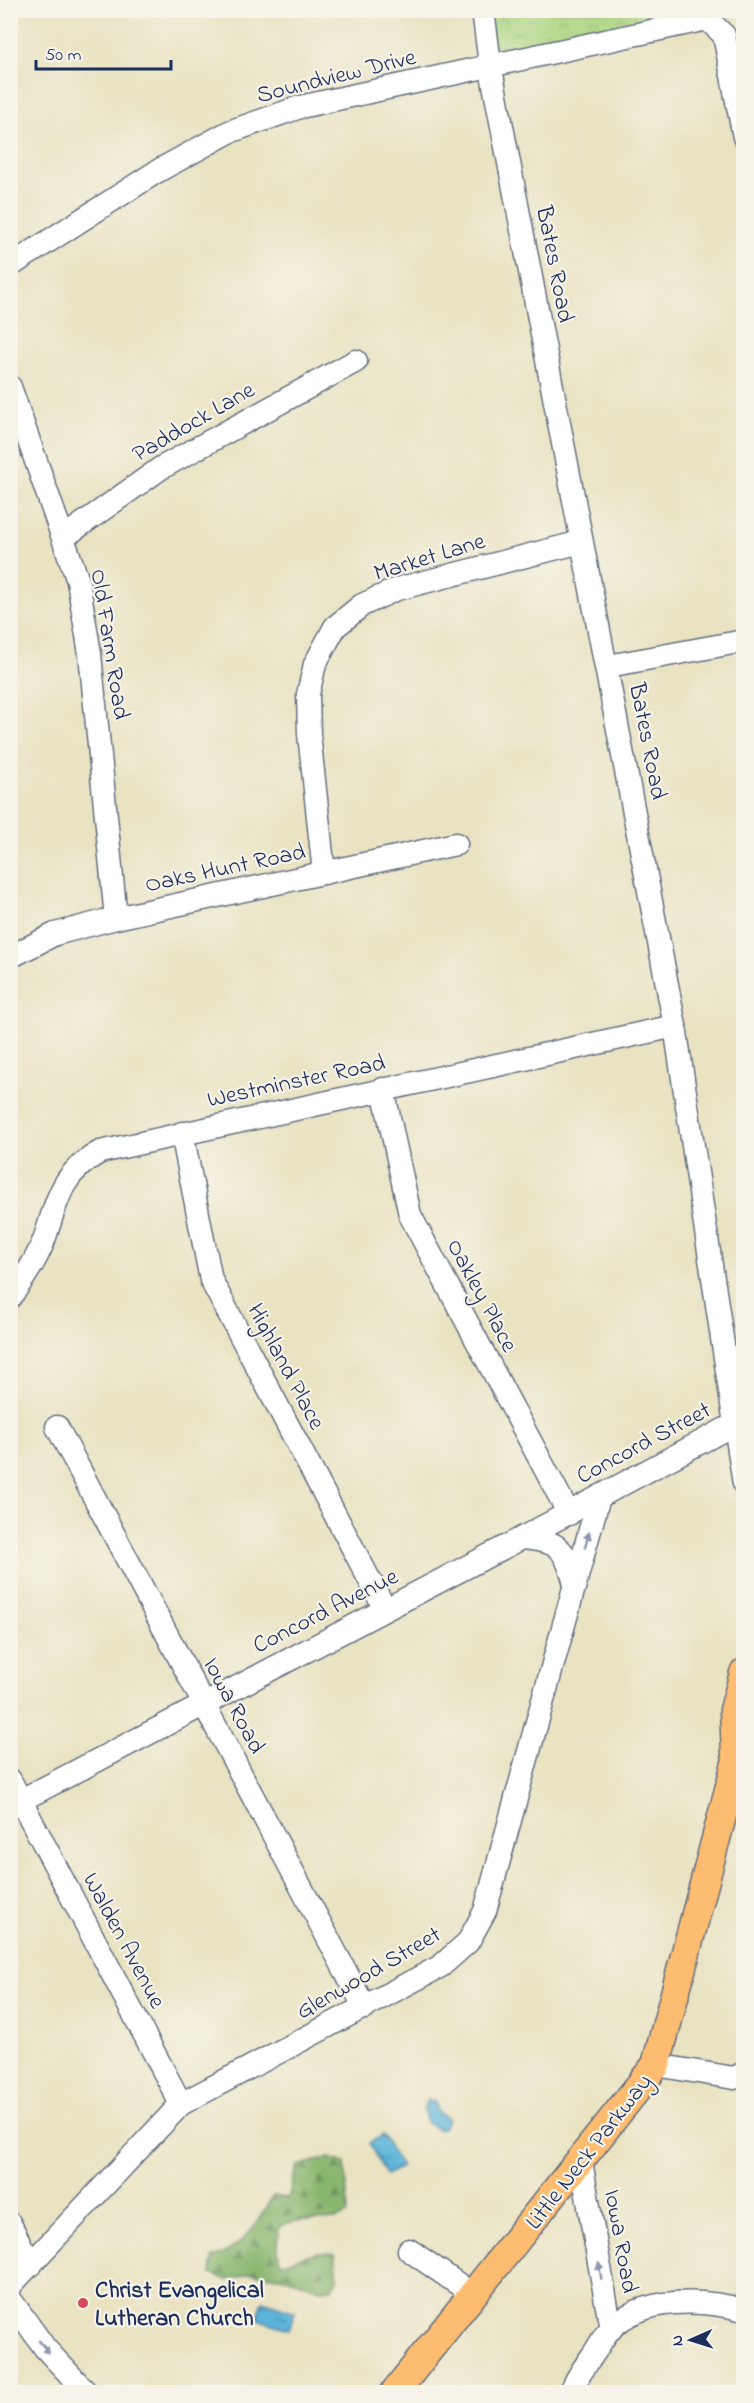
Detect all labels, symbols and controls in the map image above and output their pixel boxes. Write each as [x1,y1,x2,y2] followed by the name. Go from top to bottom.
[36,33,171,71] scale bar
[253,41,420,114] street label: Soundview Drive
[45,43,82,69] text: 50 m
[525,202,582,326] street label: Bates Road
[126,374,262,472] street label: Paddock Lane
[370,525,490,592] street label: Market Lane
[79,567,138,723] street label: Old Farm Road
[618,679,675,803] street label: Bates Road
[142,835,309,904] street label: Oaks Hunt Road
[204,1046,389,1118] street label: Westminster Road
[435,1233,526,1360] street label: Oakley Place
[237,1298,333,1437] street label: Highland Place
[571,1394,718,1494] street label: Concord Street
[583,1531,592,1549] one-way arrow
[247,1560,405,1664] street label: Concord Avenue
[193,1652,273,1761] street label: Iowa Road
[72,1867,173,2016] street label: Walden Avenue
[290,1918,448,2030] street label: Glenwood Street
[518,2067,663,2239] street label: Little Neck Parkway
[593,2187,646,2297] street label: Iowa Road
[595,2262,604,2281] one-way arrow
[95,2274,264,2337] place label: Christ Evangelical Lutheran Church
[76,2296,90,2310] marker: Christ Evangelical Lutheran Church
[661,2310,721,2370] north arrow
[666,2334,690,2347] text: N
[38,2339,50,2354] one-way arrow

